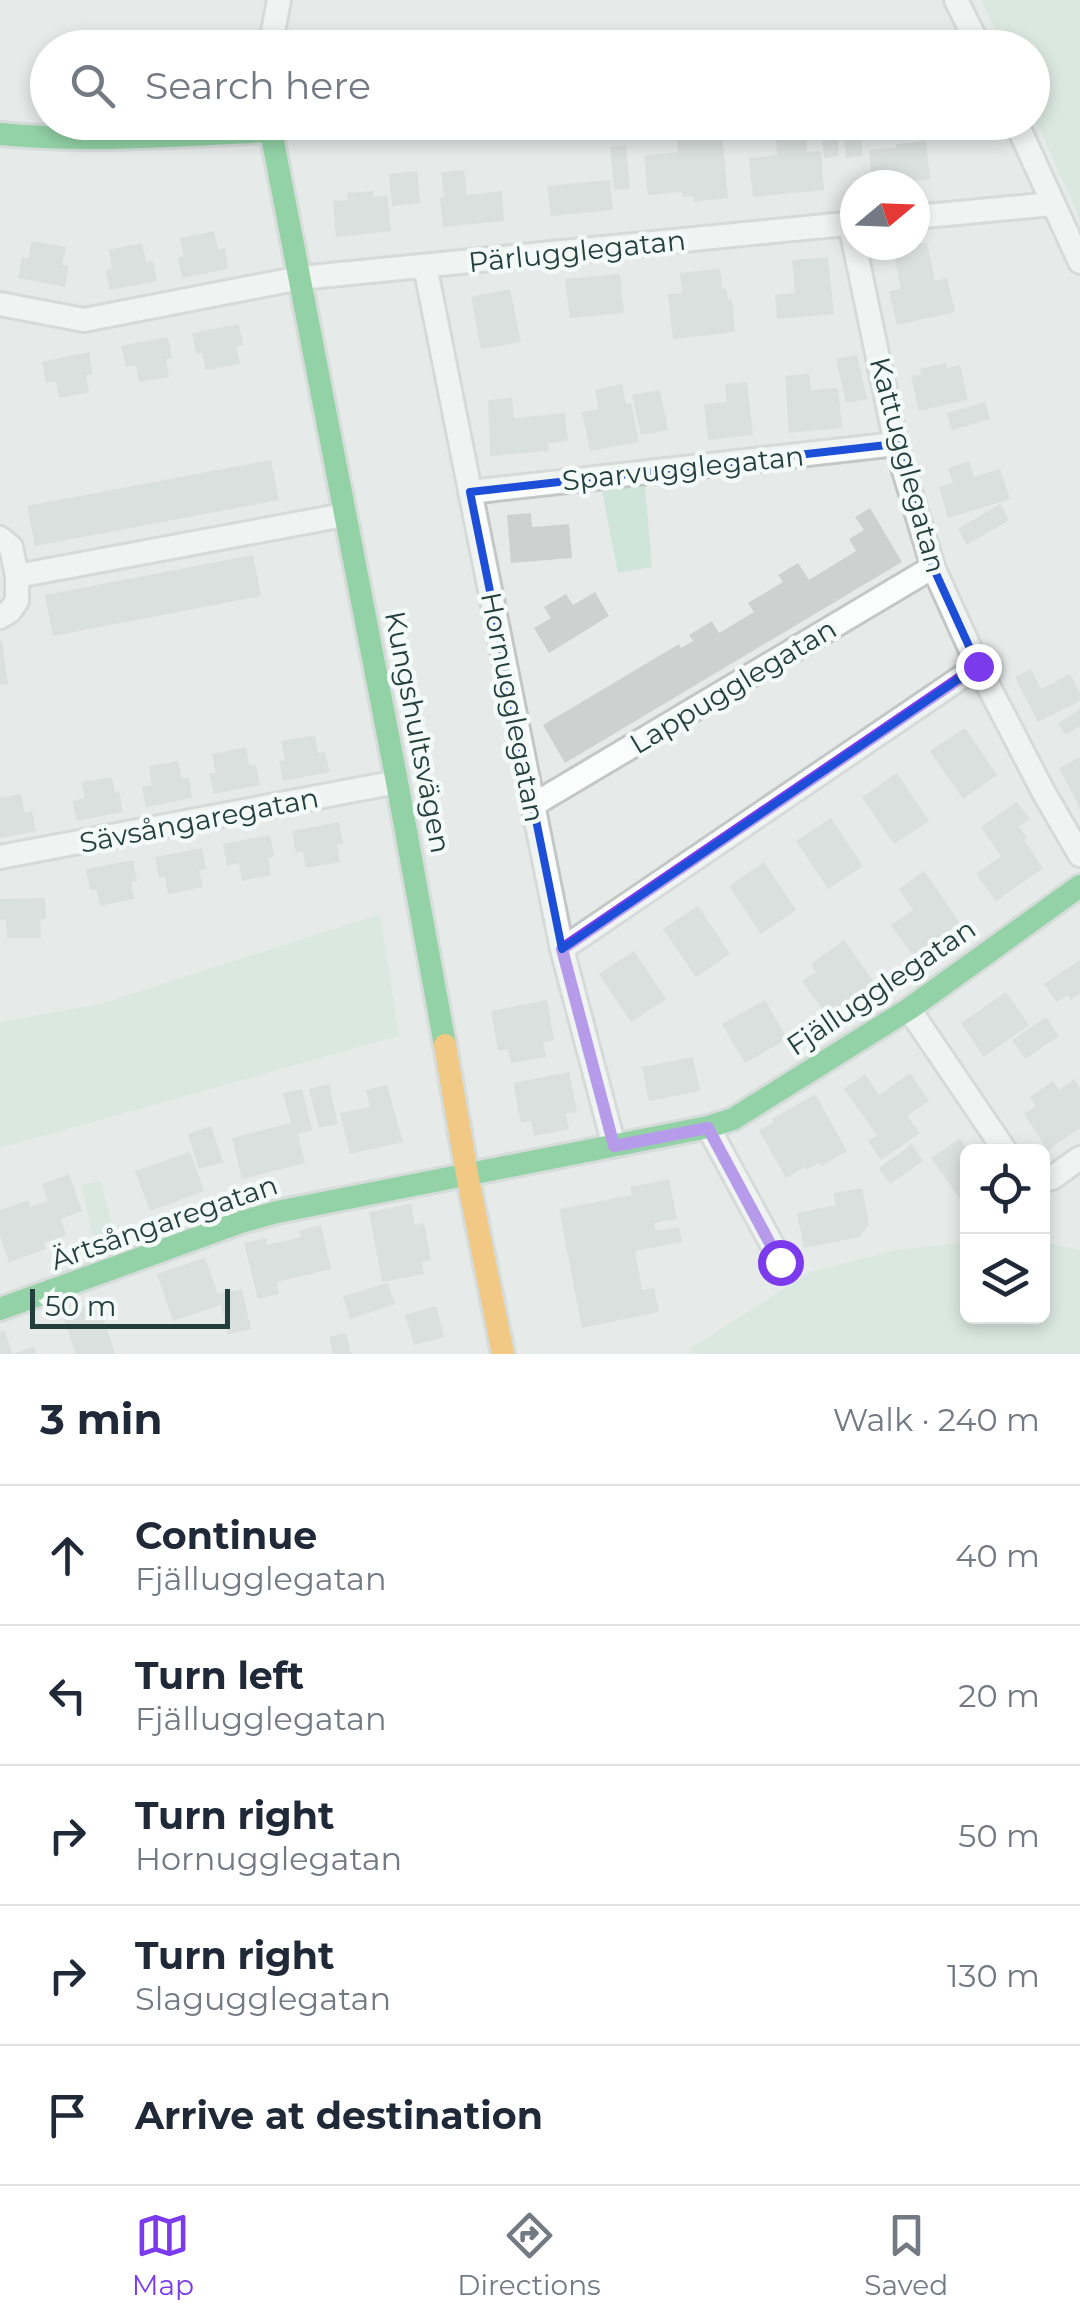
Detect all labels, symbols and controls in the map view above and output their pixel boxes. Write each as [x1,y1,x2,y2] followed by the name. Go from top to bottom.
[30,30,1050,140] search box
[65,58,120,113] icon: search
[145,62,371,109] text: Search here
[840,170,930,260] north arrow
[467,223,687,279] street label: Pärlugglegatan
[863,353,953,577] street label: Kattugglegatan
[560,438,806,498] street label: Sparvugglegatan
[474,589,552,825] street label: Hornugglegatan
[378,608,458,856] street label: Kungshultsvägen
[624,611,842,761] street label: Lappugglegatan
[956,644,1002,690] route end
[76,780,322,860] street label: Sävsångaregatan
[780,911,982,1063] street label: Fjällugglegatan
[960,1144,1050,1324] map controls
[960,1144,1050,1234] button: locate
[46,1167,282,1277] street label: Ärtsångaregatan
[960,1234,1050,1324] button: layers
[758,1240,804,1286] route start
[30,1284,230,1328] scale bar
[45,1289,116,1323] text: 50 m
[40,1393,162,1445] text: 3 min
[833,1400,1040,1439] text: Walk · 240 m
[135,1512,317,1559] text: Continue
[40,1528,95,1583] icon: ahead
[955,1536,1040,1575] text: 40 m
[135,1559,387,1598] text: Fjällugglegatan
[135,1652,304,1699] text: Turn left
[40,1668,95,1723] icon: left
[958,1676,1040,1715] text: 20 m
[135,1699,387,1738] text: Fjällugglegatan
[135,1792,334,1839] text: Turn right
[40,1808,95,1863] icon: right
[958,1816,1040,1855] text: 50 m
[135,1839,402,1878] text: Hornugglegatan
[135,1932,334,1979] text: Turn right
[40,1948,95,2003] icon: right
[947,1956,1040,1995] text: 130 m
[135,1979,391,2018] text: Slagugglegatan
[40,2088,95,2143] icon: arrive
[135,2092,543,2139] text: Arrive at destination
[132,2208,194,2302] tab: Map
[457,2208,601,2302] tab: Directions
[864,2208,948,2302] tab: Saved

